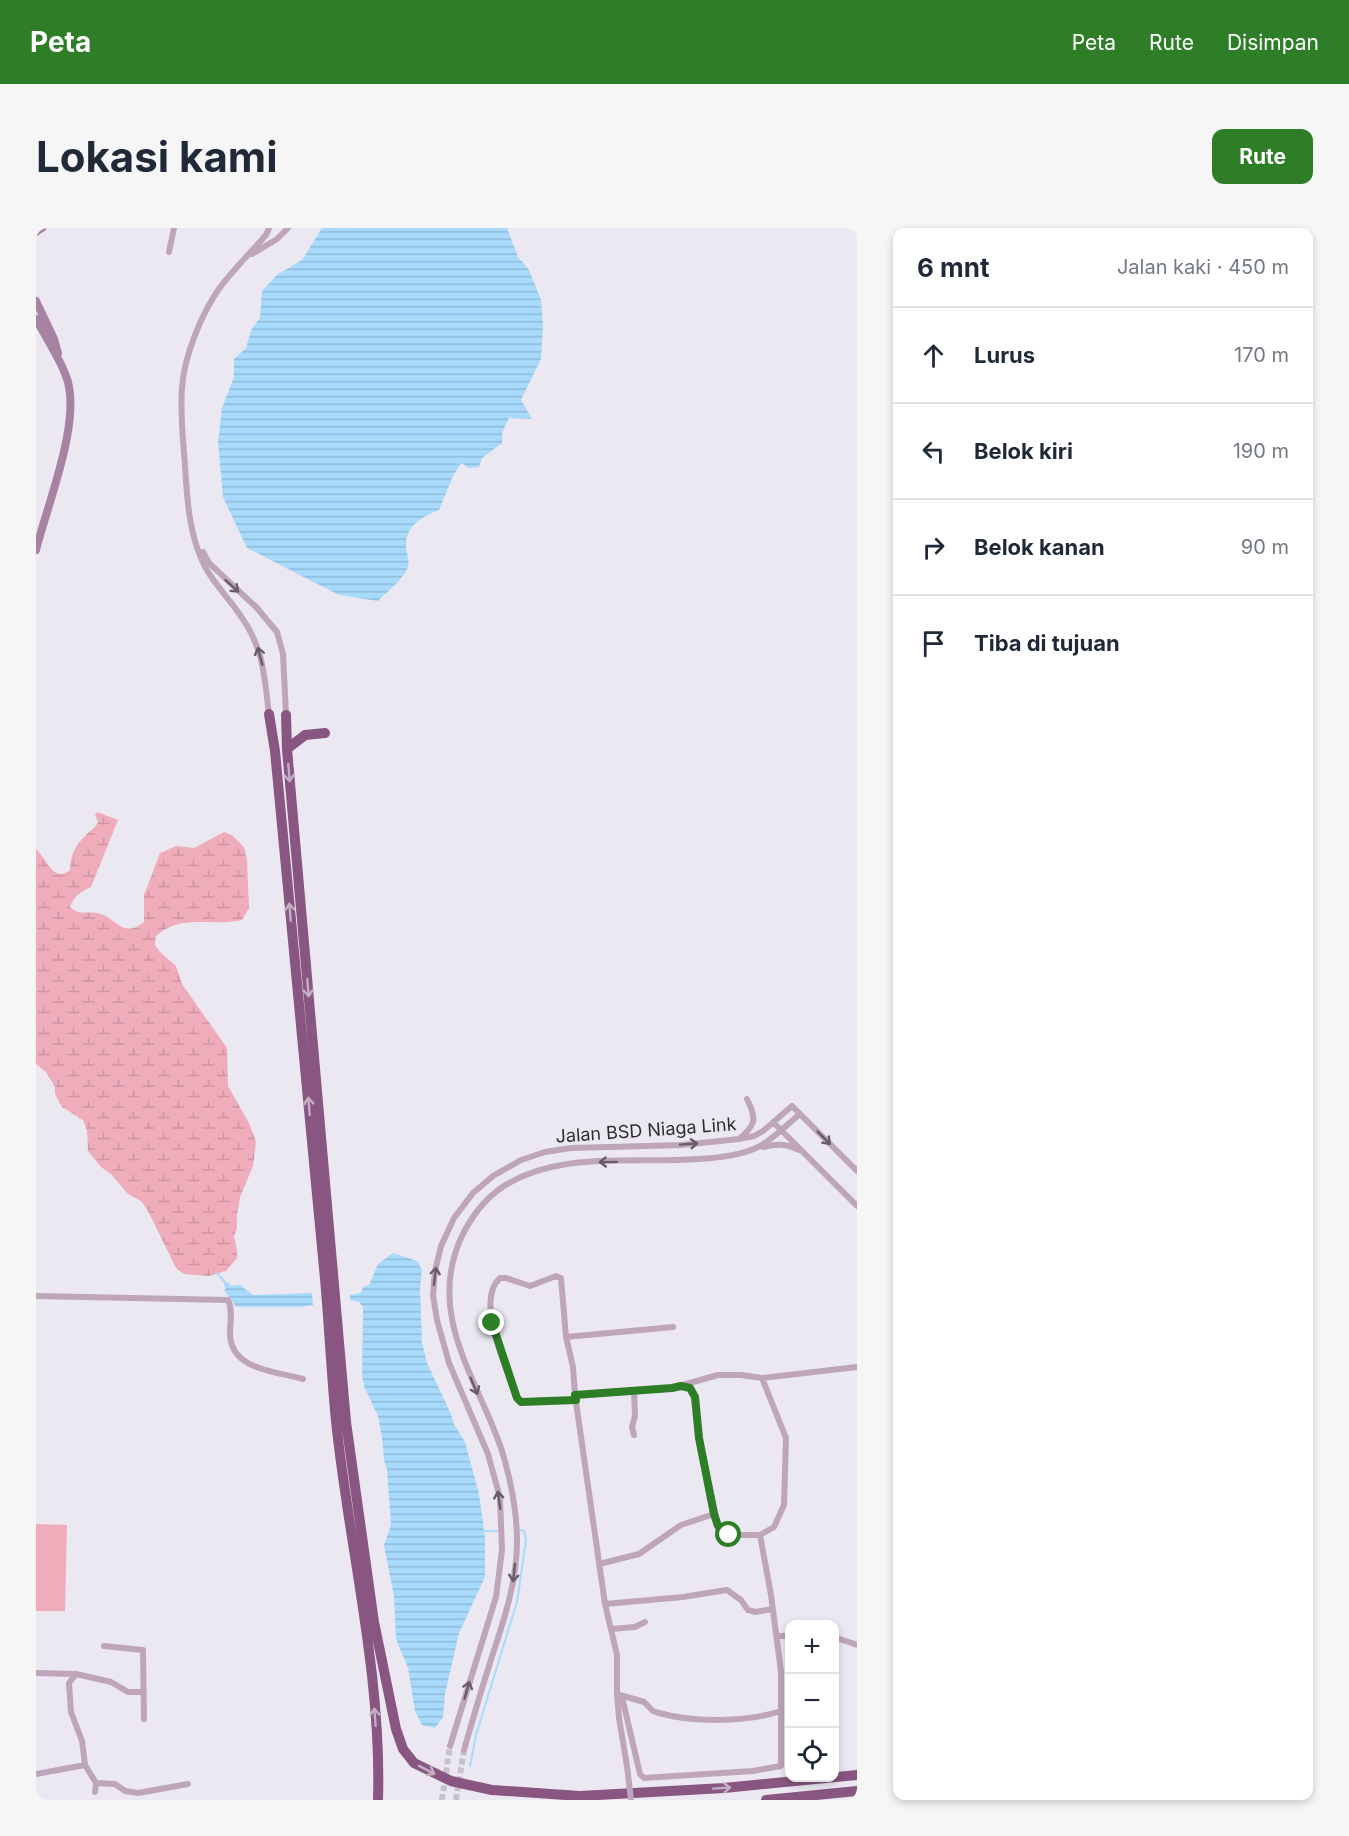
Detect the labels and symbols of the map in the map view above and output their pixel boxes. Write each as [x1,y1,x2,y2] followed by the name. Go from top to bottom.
[224,579,239,593] one-way arrow
[254,647,266,666] one-way arrow
[284,763,295,782] one-way arrow
[284,903,295,923] one-way arrow
[303,978,314,998] one-way arrow
[303,1097,314,1117] one-way arrow
[555,1113,737,1147] street label: Jalan BSD Niaga Link
[817,1131,832,1146] one-way arrow
[678,1139,698,1150] one-way arrow
[598,1157,618,1168] one-way arrow
[430,1267,441,1287] one-way arrow
[478,1309,504,1335] route end
[469,1376,480,1395] one-way arrow
[493,1491,504,1510] one-way arrow
[715,1521,741,1547] route start
[508,1563,519,1583] one-way arrow
[462,1681,473,1700] one-way arrow
[369,1708,380,1728] one-way arrow
[418,1765,436,1776] one-way arrow
[711,1783,731,1794] one-way arrow

